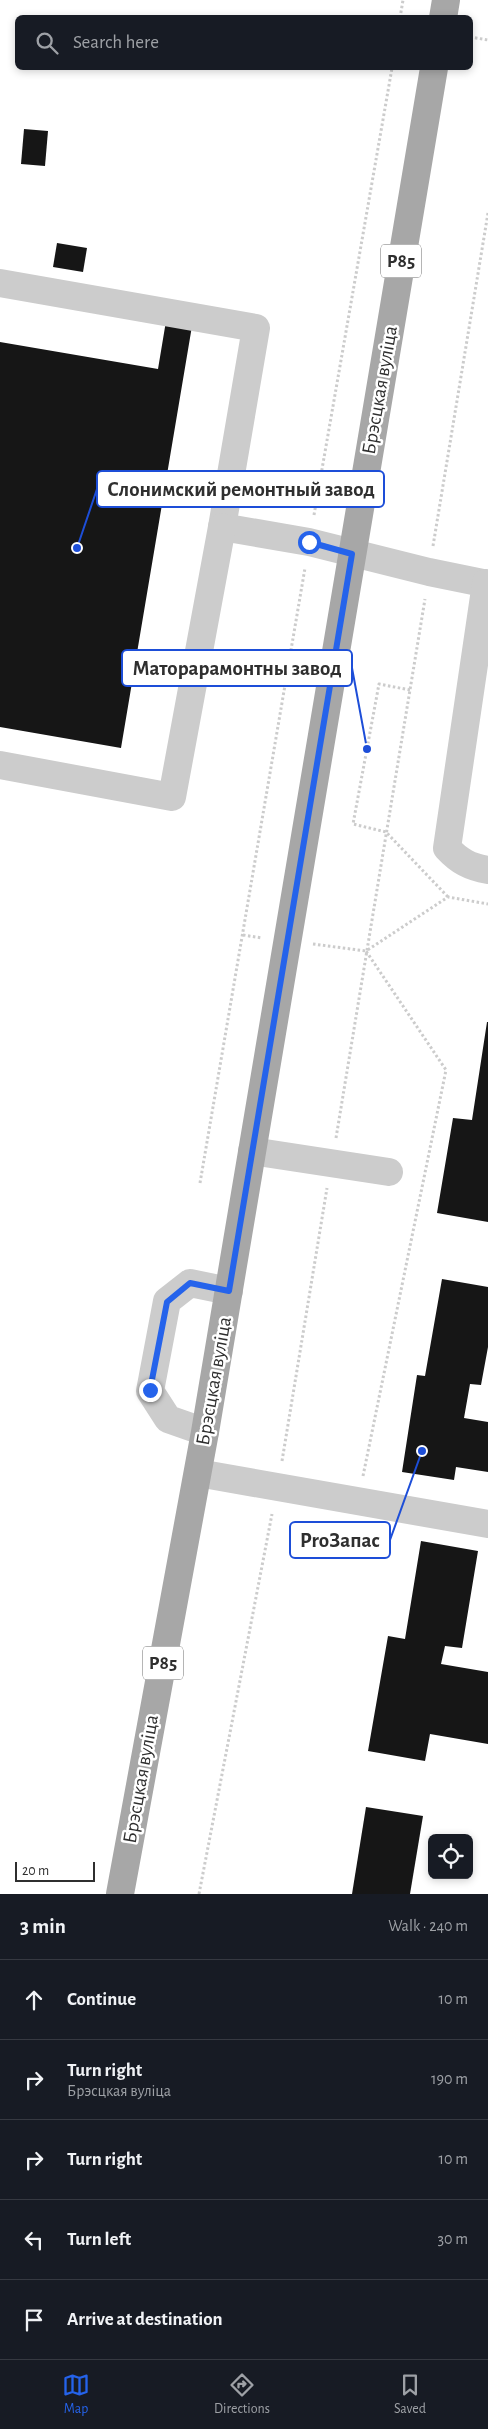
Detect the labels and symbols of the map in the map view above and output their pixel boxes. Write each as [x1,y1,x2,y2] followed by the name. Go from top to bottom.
[381,245,421,278] road number: Р85
[359,324,401,456] street label: Брэсцкая вуліца
[97,471,384,507] callout: Слонимский ремонтный завод
[107,479,375,500] text: Слонимский ремонтный завод
[298,531,321,554] route start
[122,650,352,686] callout: Маторарамонтны завод
[132,658,342,679] text: Маторарамонтны завод
[193,1315,235,1447] street label: Брэсцкая вуліца
[139,1379,162,1402] route end
[290,1522,390,1558] callout: ProЗапас
[300,1530,380,1551] text: ProЗапас
[143,1646,183,1680] road number: Р85
[120,1713,162,1845] street label: Брэсцкая вуліца
[15,1859,95,1882] scale bar

